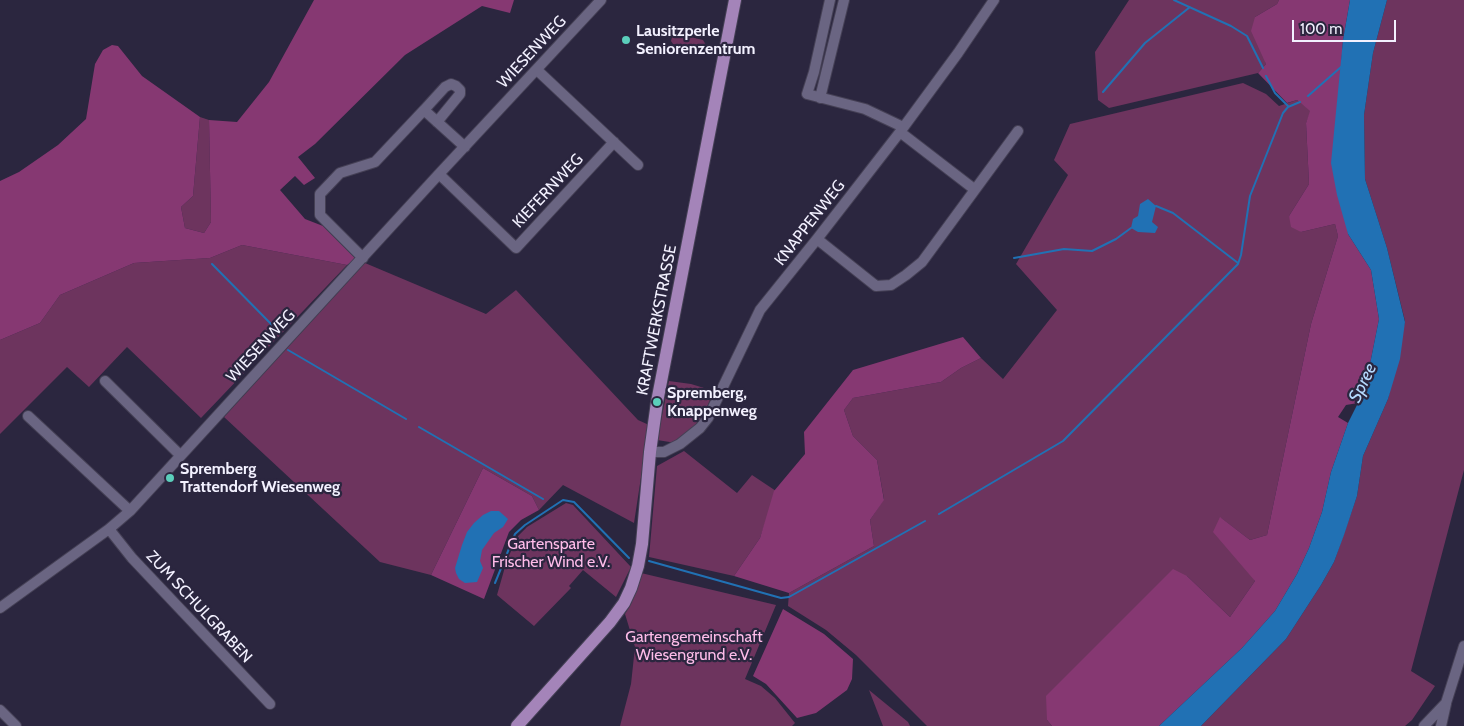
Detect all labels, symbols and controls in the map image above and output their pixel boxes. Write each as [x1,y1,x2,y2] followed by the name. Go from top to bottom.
[1294,10,1398,42] scale bar
[494,12,570,92] street label: WIESENWEG
[1300,20,1342,38] text: 100 m
[636,21,755,59] place label: Lausitzperle Seniorenzentrum
[620,34,632,46] marker: Lausitzperle Seniorenzentrum
[509,150,587,232] street label: KIEFERNWEG
[771,176,849,270] street label: KNAPPENWEG
[633,243,681,397] street label: KRAFTWERKSTRASSE
[223,306,299,386] street label: WIESENWEG
[1344,360,1382,406] water label: Spree
[667,383,757,421] place label: Spremberg, Knappenweg
[651,396,663,408] marker: Spremberg, Knappenweg
[180,459,340,497] place label: Spremberg Trattendorf Wiesenweg
[164,472,176,484] marker: Spremberg Trattendorf Wiesenweg
[492,534,610,572] park label: Gartensparte Frischer Wind e.V.
[142,547,256,667] street label: ZUM SCHULGRABEN
[625,627,763,665] park label: Gartengemeinschaft Wiesengrund e.V.

